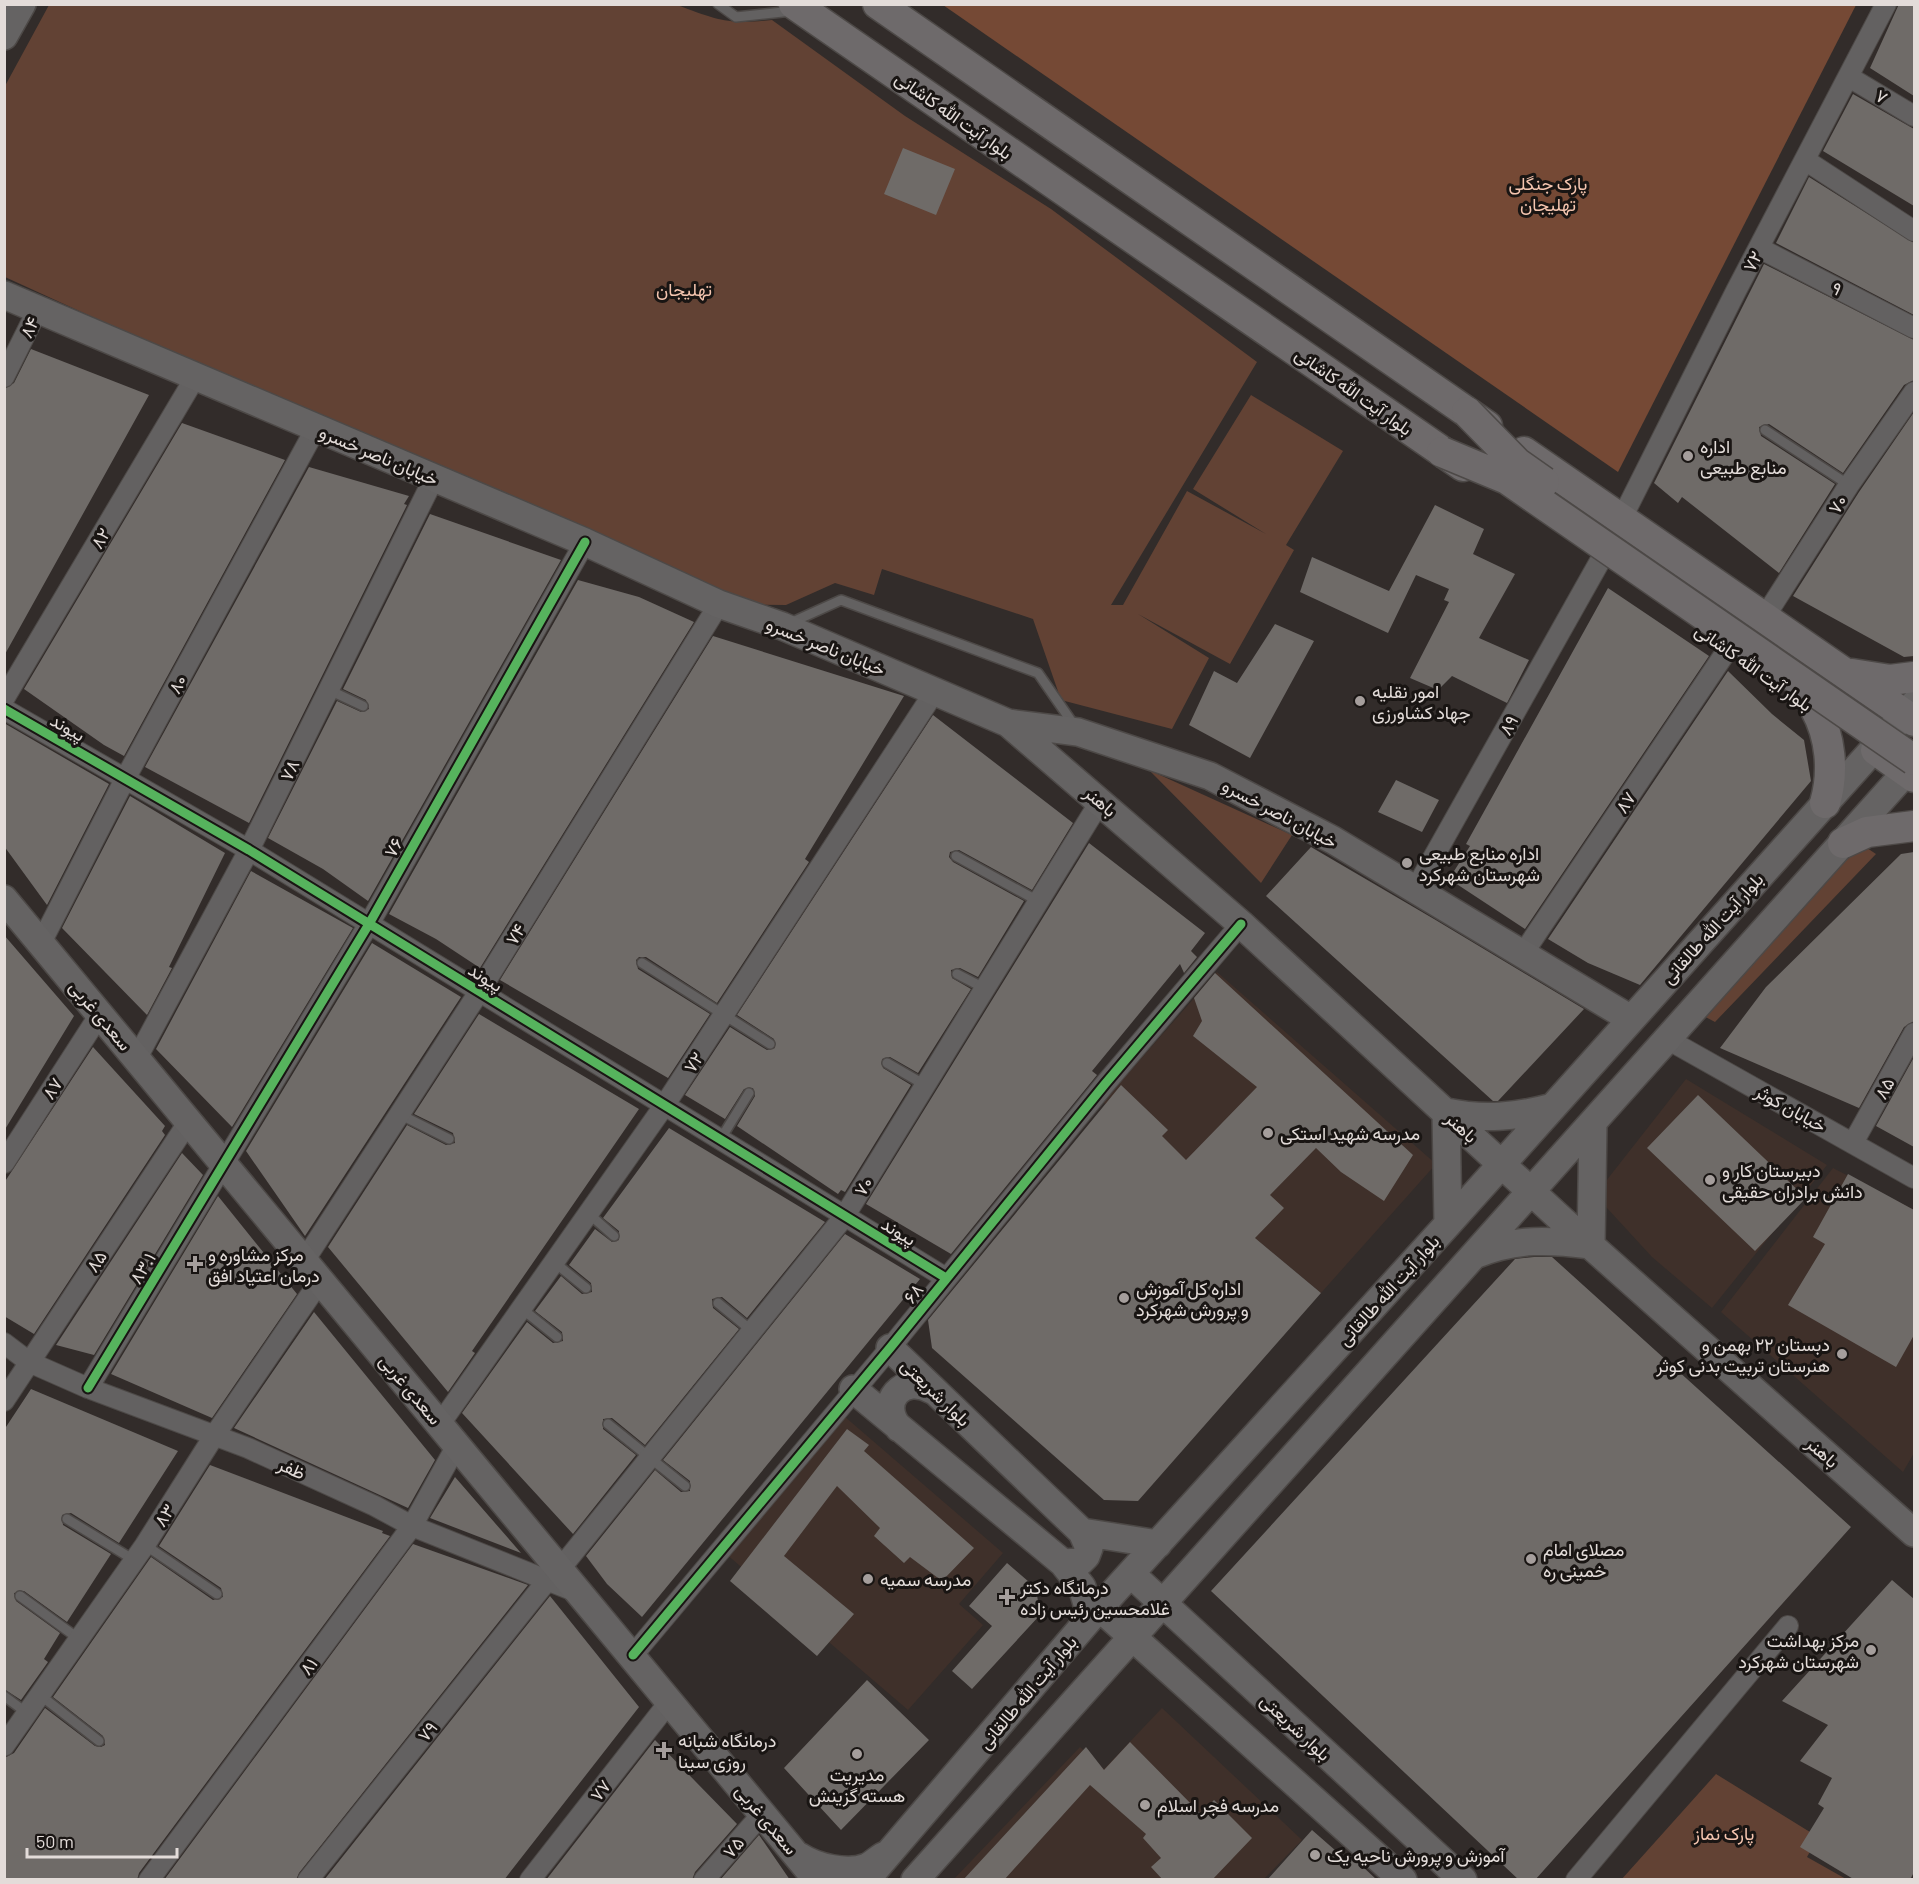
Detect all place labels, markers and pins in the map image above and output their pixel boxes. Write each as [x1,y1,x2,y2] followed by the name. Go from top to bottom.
[1700,435,1787,480] place label: اداره منابع طبیعی
[1681,449,1695,463] marker: اداره منابع طبیعی
[1372,680,1471,724] place label: امور نقلیه جهاد کشاورزی
[1353,694,1367,708] marker: امور نقلیه جهاد کشاورزی
[1419,842,1540,886] place label: اداره منابع طبیعی شهرستان شهرکرد
[1400,856,1414,870] marker: اداره منابع طبیعی شهرستان شهرکرد
[1280,1122,1420,1145] place label: مدرسه شهید استکی
[1261,1126,1275,1140] marker: مدرسه شهید استکی
[1722,1159,1863,1203] place label: دبیرستان کار و دانش برادران حقیقی
[1703,1173,1717,1187] marker: دبیرستان کار و دانش برادران حقیقی
[208,1243,320,1287] place label: مرکز مشاوره و درمان اعتیاد افق
[186,1255,204,1273] marker: مرکز مشاوره و درمان اعتیاد افق
[1136,1277,1249,1322] place label: اداره کل آموزش و پرورش شهرکرد
[1117,1291,1131,1305] marker: اداره کل آموزش و پرورش شهرکرد
[1655,1333,1830,1377] place label: دبستان ۲۲ بهمن و هنرستان تربیت بدنی کوثر
[1835,1347,1849,1361] marker: دبستان ۲۲ بهمن و هنرستان تربیت بدنی کوثر
[1543,1538,1624,1582] place label: مصلای امام خمینی ره
[1524,1552,1538,1566] marker: مصلای امام خمینی ره
[880,1568,971,1591] place label: مدرسه سمیه
[861,1572,875,1586] marker: مدرسه سمیه
[1019,1576,1170,1620] place label: درمانگاه دکتر غلامحسین رئیس زاده
[998,1588,1016,1606] marker: درمانگاه دکتر غلامحسین رئیس زاده
[1738,1629,1859,1673] place label: مرکز بهداشت شهرستان شهرکرد
[1864,1643,1878,1657] marker: مرکز بهداشت شهرستان شهرکرد
[678,1729,776,1773] place label: درمانگاه شبانه روزی سینا
[655,1741,673,1759] marker: درمانگاه شبانه روزی سینا
[850,1747,864,1761] marker: مدیریت هسته گزینش
[809,1763,905,1807] place label: مدیریت هسته گزینش
[1157,1794,1279,1818] place label: مدرسه فجر اسلام
[1138,1798,1152,1812] marker: مدرسه فجر اسلام
[1327,1844,1506,1868] place label: آموزش و پرورش ناحیه یک
[1308,1848,1322,1862] marker: آموزش و پرورش ناحیه یک

